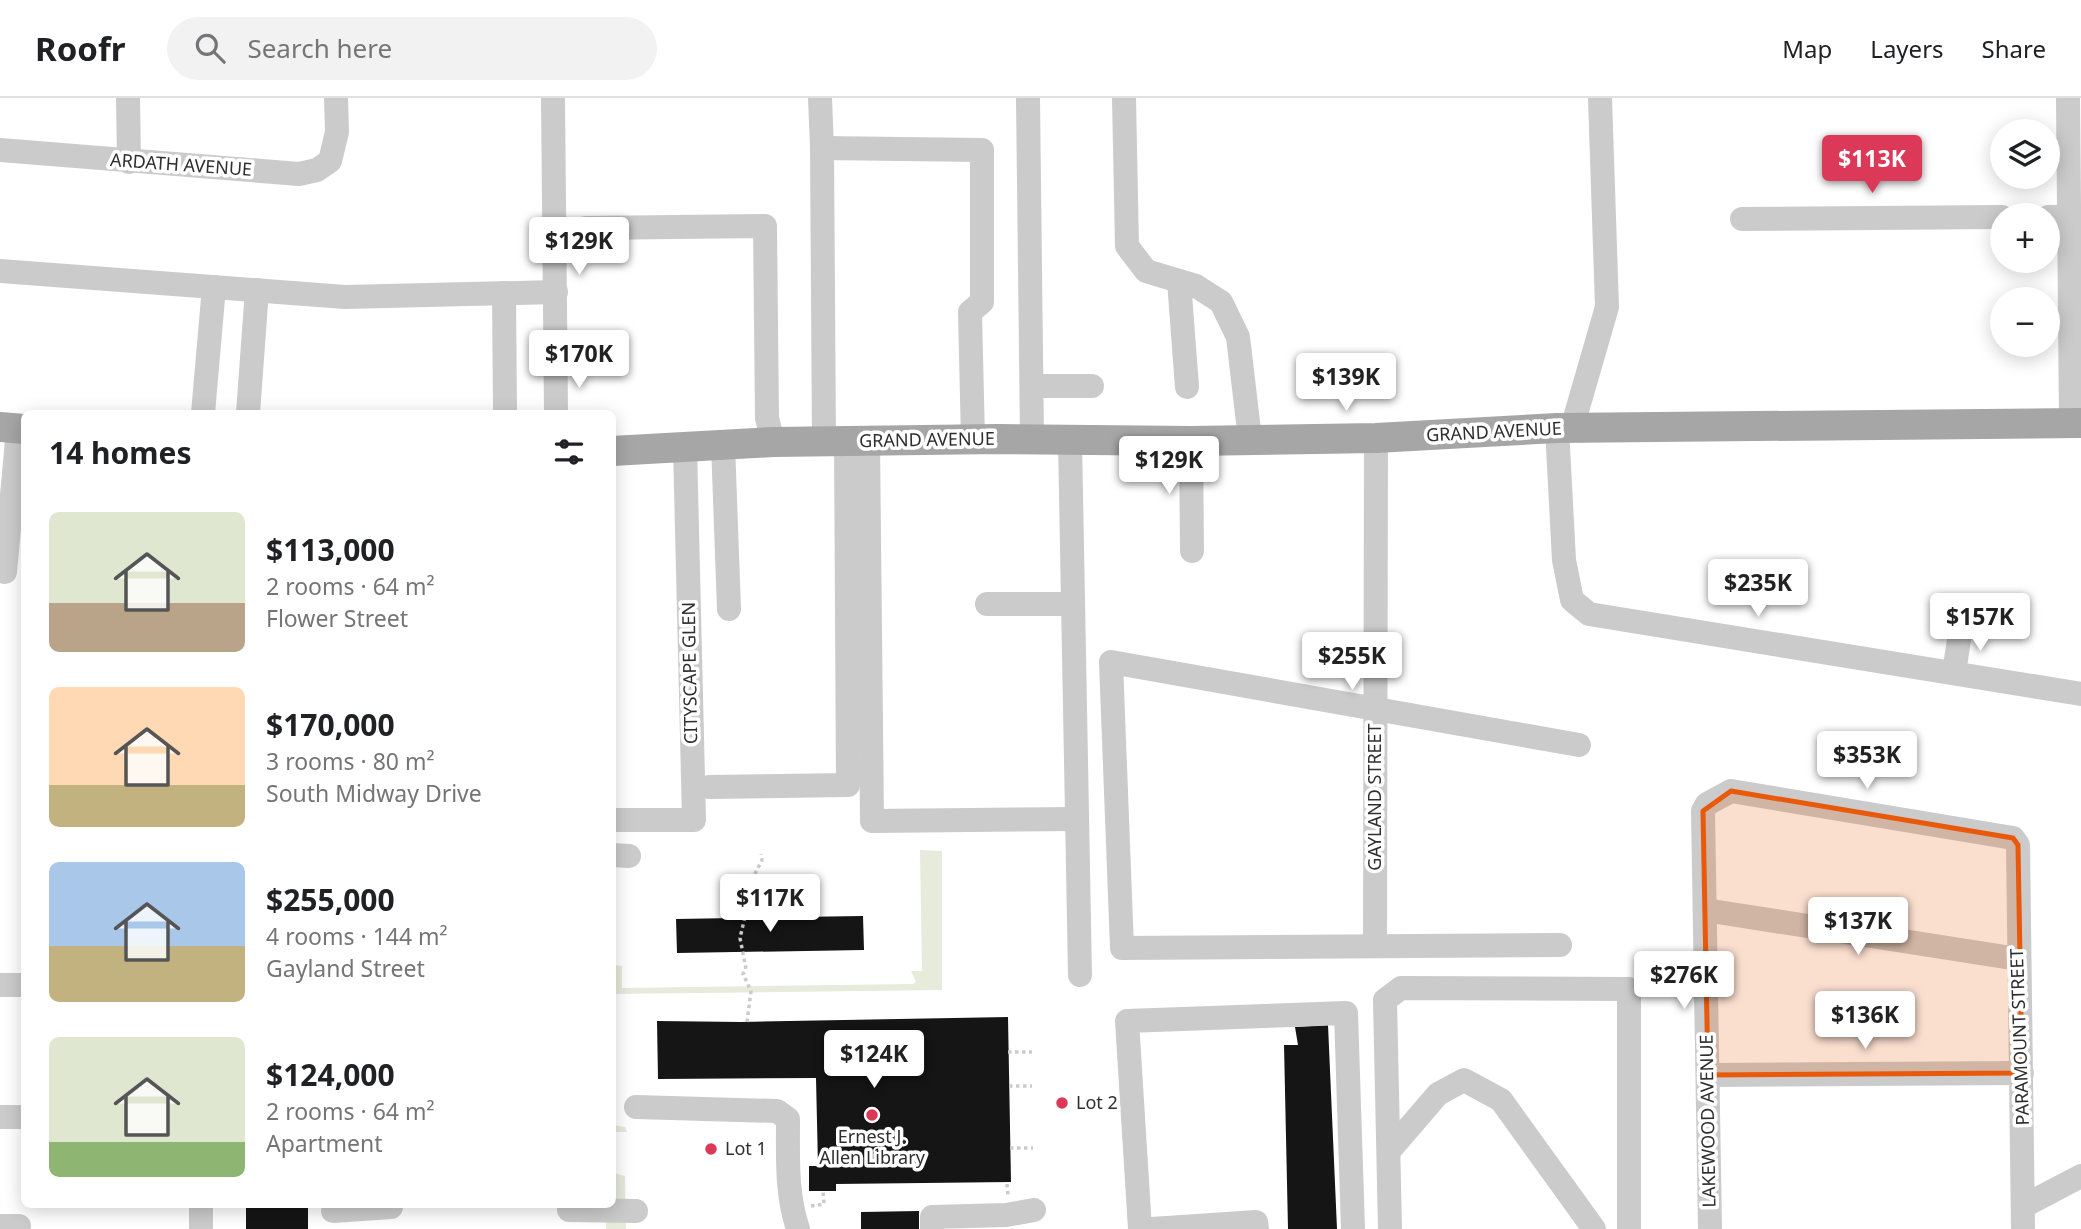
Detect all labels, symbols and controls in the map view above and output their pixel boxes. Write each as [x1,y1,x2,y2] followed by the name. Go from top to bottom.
[167,17,657,80] search box
[35,26,125,71] text: Roofr
[191,29,229,67] icon: search
[247,30,392,66] text: Search here
[1782,32,1832,65] text: Map
[1870,32,1944,65] text: Layers
[1982,32,2046,65] text: Share
[1990,119,2060,357] map controls
[1990,119,2060,189] button: layers
[1823,136,1921,195] pin: $113K
[1838,142,1906,174] text: $113K
[109,147,253,181] street label: ARDATH AVENUE
[1990,203,2060,273] button: +
[530,218,628,277] pin: $129K
[545,224,613,256] text: $129K
[1990,287,2060,357] button: −
[530,330,628,390] pin: $170K
[545,337,613,369] text: $170K
[1297,354,1395,413] pin: $139K
[1312,360,1380,392] text: $139K
[1426,415,1562,447] street label: GRAND AVENUE
[859,426,995,452] street label: GRAND AVENUE
[49,432,192,473] text: 14 homes
[550,433,588,471] icon: filters
[1120,436,1218,496] pin: $129K
[1135,443,1203,475] text: $129K
[266,529,395,570] text: $113,000
[105,540,189,624] icon: home
[1709,560,1807,619] pin: $235K
[1724,566,1792,598] text: $235K
[266,570,435,602] text: 2 rooms · 64 m²
[1931,594,2029,653] pin: $157K
[1946,600,2014,632] text: $157K
[266,602,408,634] text: Flower Street
[676,602,702,744] street label: CITYSCAPE GLEN
[1303,632,1401,692] pin: $255K
[1318,639,1386,671] text: $255K
[266,704,395,745] text: $170,000
[105,715,189,799] icon: home
[1362,723,1386,871] street label: GAYLAND STREET
[1818,732,1916,791] pin: $353K
[1833,738,1901,770] text: $353K
[266,745,435,777] text: 3 rooms · 80 m²
[266,777,482,809] text: South Midway Drive
[721,874,819,934] pin: $117K
[266,879,395,920] text: $255,000
[736,881,804,913] text: $117K
[105,890,189,974] icon: home
[1809,898,1907,957] pin: $137K
[1824,904,1892,936] text: $137K
[266,920,448,952] text: 4 rooms · 144 m²
[2004,948,2034,1126] street label: PARAMOUNT STREET
[1635,951,1733,1011] pin: $276K
[266,952,425,984] text: Gayland Street
[1650,958,1718,990] text: $276K
[1816,992,1914,1051] pin: $136K
[1831,998,1899,1030] text: $136K
[825,1030,923,1090] pin: $124K
[1693,1034,1721,1208] street label: LAKEWOOD AVENUE
[840,1037,908,1069] text: $124K
[266,1054,395,1095] text: $124,000
[105,1065,189,1149] icon: home
[1076,1090,1118,1114] place label: Lot 2
[266,1095,435,1127] text: 2 rooms · 64 m²
[1054,1095,1070,1111] marker: Lot 2
[864,1107,880,1123] marker: Ernest J. Allen Library
[819,1124,926,1169] place label: Ernest J. Allen Library
[266,1127,383,1159] text: Apartment
[725,1136,767,1160] place label: Lot 1
[703,1141,719,1157] marker: Lot 1

